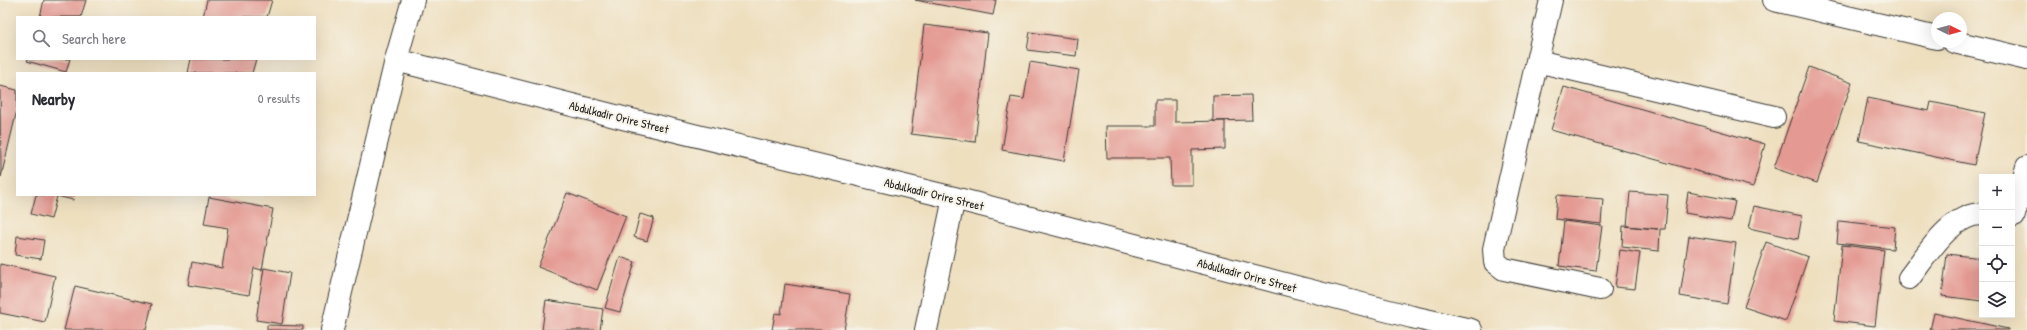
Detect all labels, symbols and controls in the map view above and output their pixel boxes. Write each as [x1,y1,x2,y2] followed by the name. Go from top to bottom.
[1931,12,1967,48] north arrow
[16,16,316,60] search box
[30,27,52,49] icon: search
[62,28,126,49] text: Search here
[32,87,75,110] text: Nearby
[258,89,300,107] text: 0 results
[567,96,671,138] street label: Abdulkadir Orire Street
[882,173,986,215] street label: Abdulkadir Orire Street
[1979,174,2015,318] map controls
[1979,174,2015,210] button: +
[1979,210,2015,246] button: −
[1979,246,2015,282] button: locate
[1196,254,1299,297] street label: Abdulkadir Orire Street
[1979,282,2015,318] button: layers

